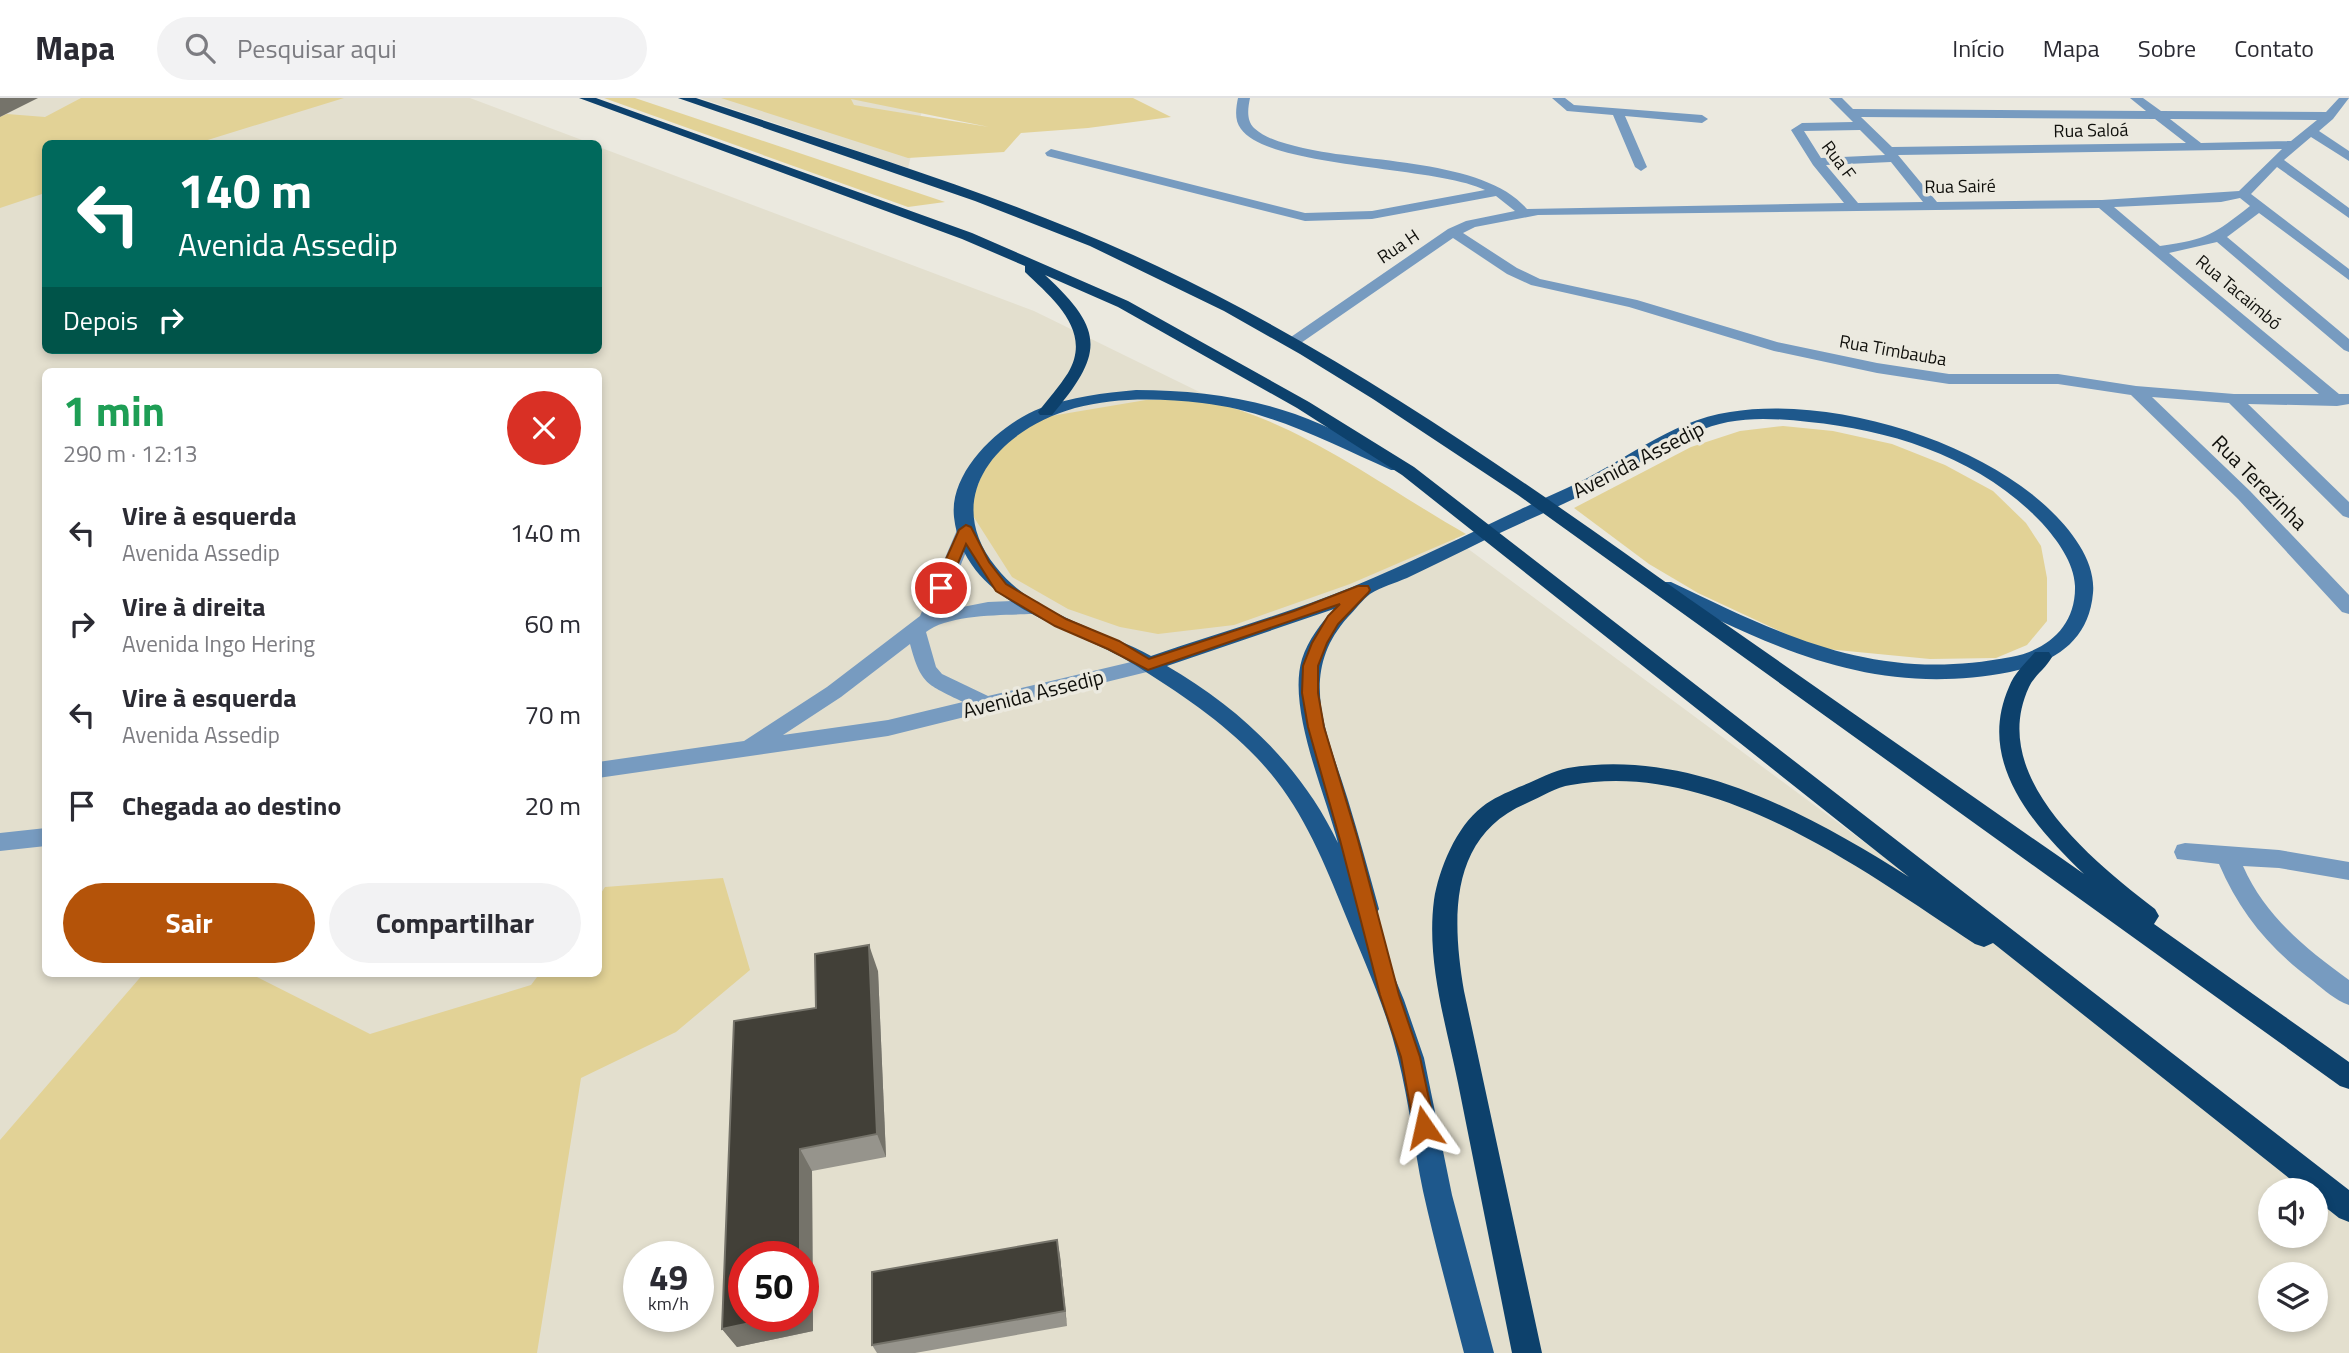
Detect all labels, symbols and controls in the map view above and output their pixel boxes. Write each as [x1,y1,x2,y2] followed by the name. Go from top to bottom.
[157,17,647,80] search box
[35,23,115,73] text: Mapa
[181,29,219,67] icon: search
[237,29,397,68] text: Pesquisar aqui
[1952,30,2005,66] text: Início
[2043,30,2100,66] text: Mapa
[2138,30,2196,66] text: Sobre
[2234,30,2314,66] text: Contato
[2053,116,2129,144] street label: Rua Saloá
[1815,135,1863,185] street label: Rua F
[178,152,312,227] text: 140 m
[63,168,154,259] icon: left
[1924,172,1996,200] street label: Rua Sairé
[178,220,398,268] text: Avenida Assedip
[1371,222,1425,270] street label: Rua H
[2190,248,2288,336] street label: Rua Tacaimbó
[63,301,138,340] text: Depois
[152,301,190,339] icon: right
[1837,327,1949,373] street label: Rua Timbauba
[63,378,165,442] text: 1 min
[507,391,581,465] button: close
[1566,412,1710,506] street label: Avenida Assedip
[2205,427,2315,537] street label: Rua Terezinha
[63,436,198,471] text: 290 m · 12:13
[122,496,297,535] text: Vire à esquerda
[510,513,581,552] text: 140 m
[63,514,101,552] icon: left
[122,535,280,570] text: Avenida Assedip
[911,558,971,618] pin
[922,569,960,607] icon: arrive
[122,587,265,626] text: Vire à direita
[524,604,581,643] text: 60 m
[63,605,101,643] icon: right
[122,626,315,661] text: Avenida Ingo Hering
[959,660,1107,726] street label: Avenida Assedip
[122,678,297,717] text: Vire à esquerda
[524,695,581,734] text: 70 m
[63,696,101,734] icon: left
[122,717,280,752] text: Avenida Assedip
[122,786,341,825] text: Chegada ao destino
[524,786,581,825] text: 20 m
[63,787,101,825] icon: arrive
[63,883,315,963] button: Sair
[329,883,581,963] button: Compartilhar
[1387,1090,1461,1164] position arrow
[2258,1178,2328,1332] map controls
[2258,1178,2328,1248] button: sound
[728,1241,819,1332] speed limit sign: 50
[649,1250,688,1304] text: 49
[2258,1262,2328,1332] button: layers
[648,1290,689,1317] text: km/h

